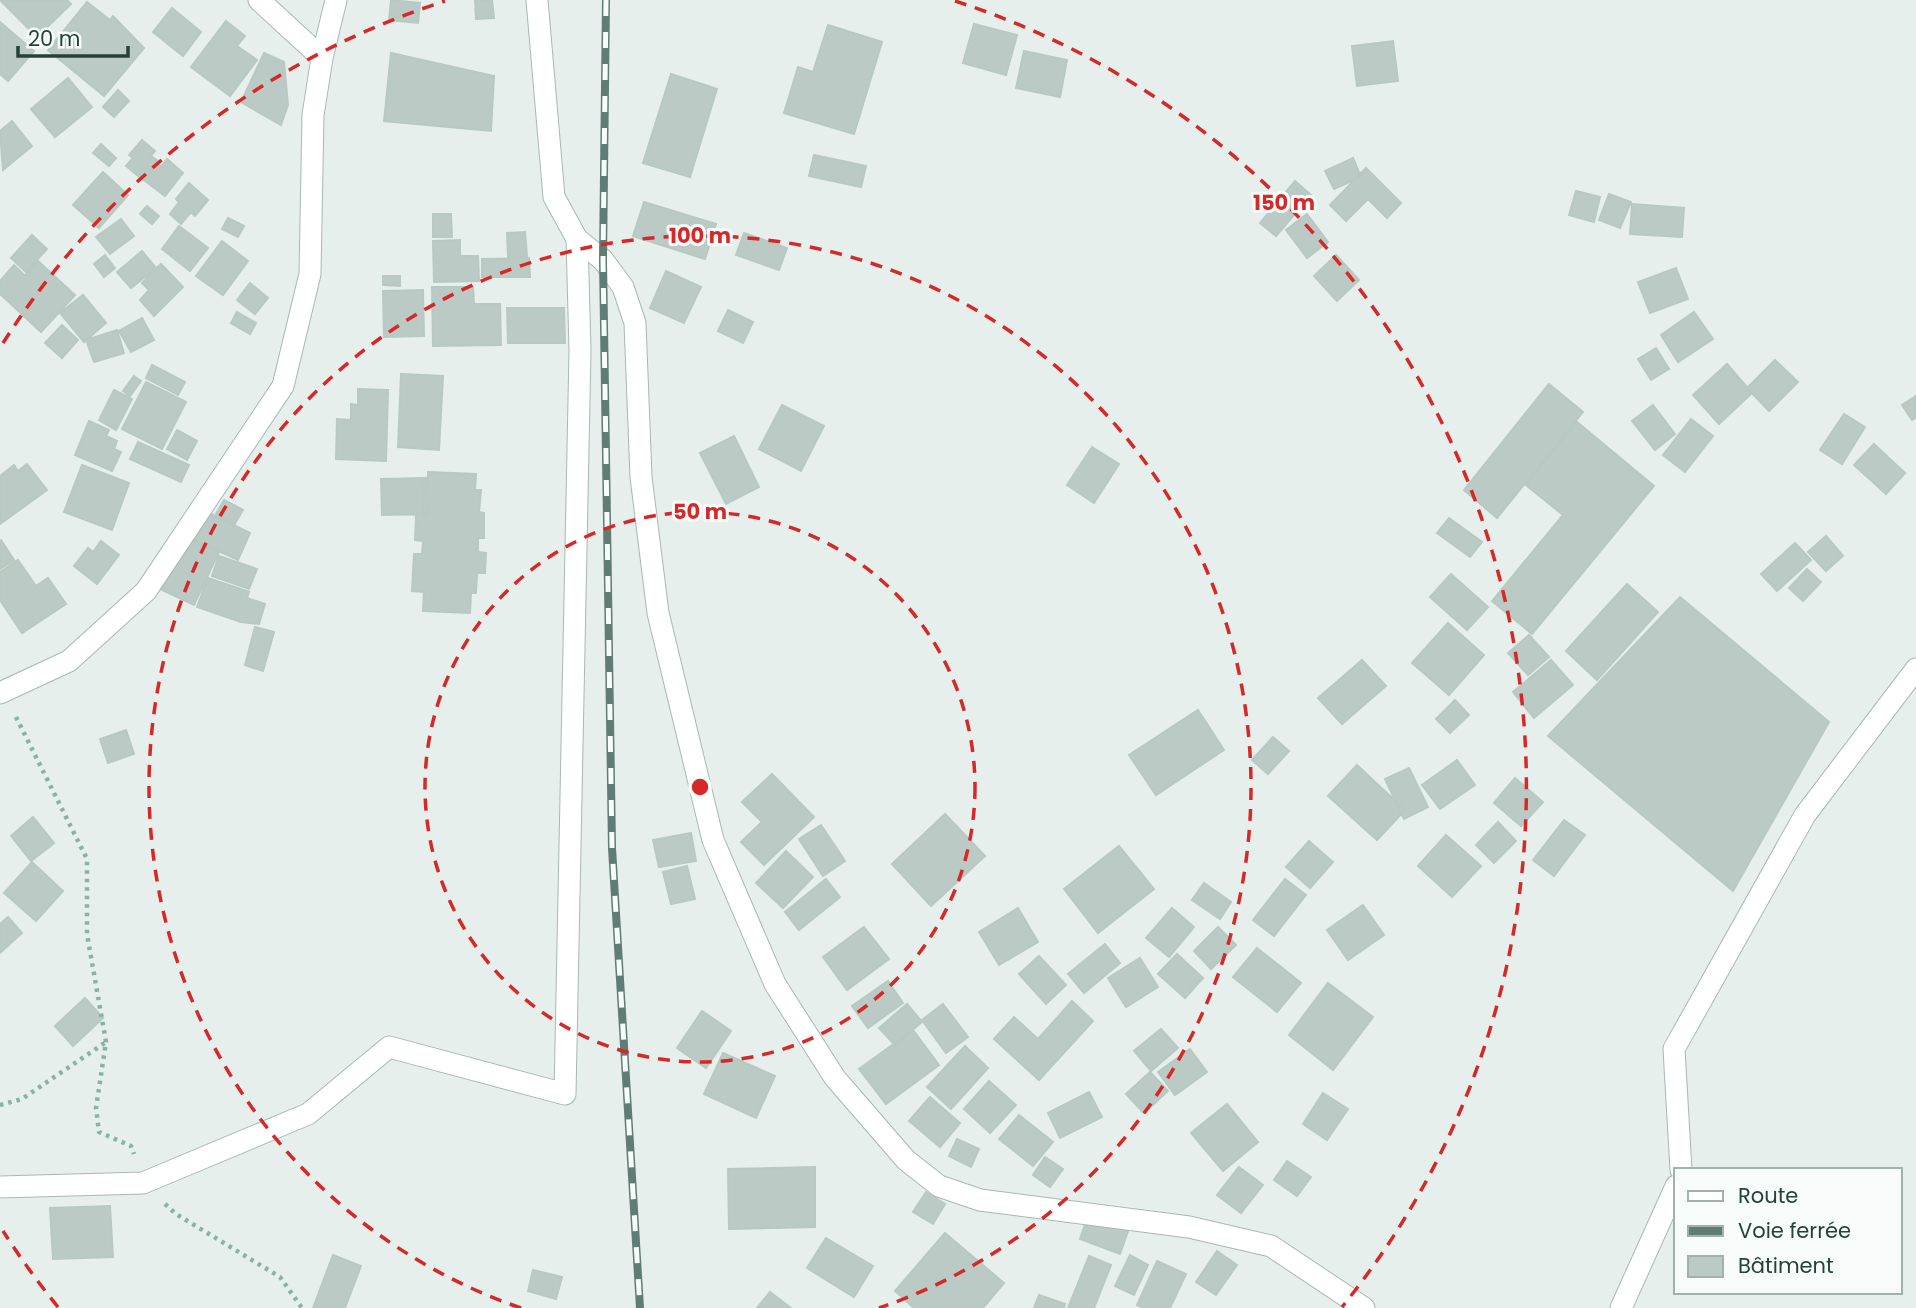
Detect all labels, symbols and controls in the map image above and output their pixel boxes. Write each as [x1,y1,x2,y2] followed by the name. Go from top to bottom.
[18,14,128,58] scale bar
[28,24,81,53] text: 20 m
[1253,188,1315,217] text: 150 m
[669,221,731,250] text: 100 m
[673,497,727,526] text: 50 m
[688,775,712,799] centre of rings
[1674,1168,1902,1294] legend
[1738,1181,1798,1210] text: Route
[1738,1216,1851,1245] text: Voie ferrée
[1738,1251,1834,1280] text: Bâtiment

